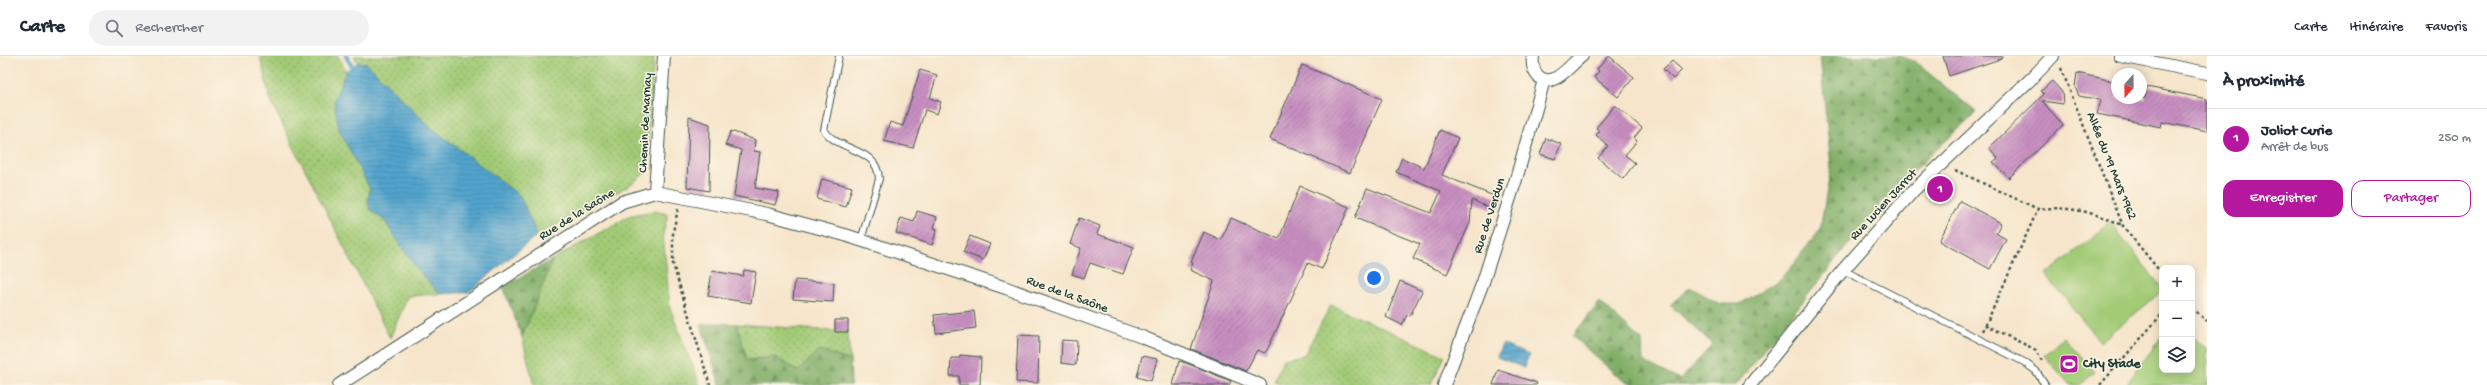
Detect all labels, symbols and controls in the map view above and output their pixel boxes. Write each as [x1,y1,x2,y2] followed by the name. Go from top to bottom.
[89,10,369,46] search box
[20,16,65,39] text: Carte
[103,17,125,39] icon: search
[135,19,203,37] text: Rechercher
[2294,19,2328,36] text: Carte
[2350,19,2403,36] text: Itinéraire
[2425,19,2467,36] text: Favoris
[2111,68,2147,104] north arrow
[636,72,656,173] street label: Chemin de Marnay
[2223,72,2304,92] text: À proximité
[2083,110,2140,223] street label: Allée du 19 Mars 1962
[2261,122,2332,140] text: Joliot Curie
[2233,131,2239,146] text: 1
[2438,131,2471,146] text: 250 m
[2261,140,2328,155] text: Arrêt de bus
[1847,165,1922,244] street label: Rue Lucien Jarrot
[1927,174,1953,204] pin: 1
[1471,176,1510,256] street label: Rue de Verdun
[2223,180,2343,217] button: Enregistrer
[2351,180,2471,217] button: Partager
[536,186,618,244] street label: Rue de la Saône
[2159,265,2195,373] map controls
[2159,265,2195,301] button: +
[1364,268,1384,288] your location
[1024,273,1110,317] street label: Rue de la Saône
[2159,301,2195,337] button: −
[2159,337,2195,373] button: layers
[2058,353,2080,375] sports icon: City Stade
[2082,357,2142,372] place label: City Stade

